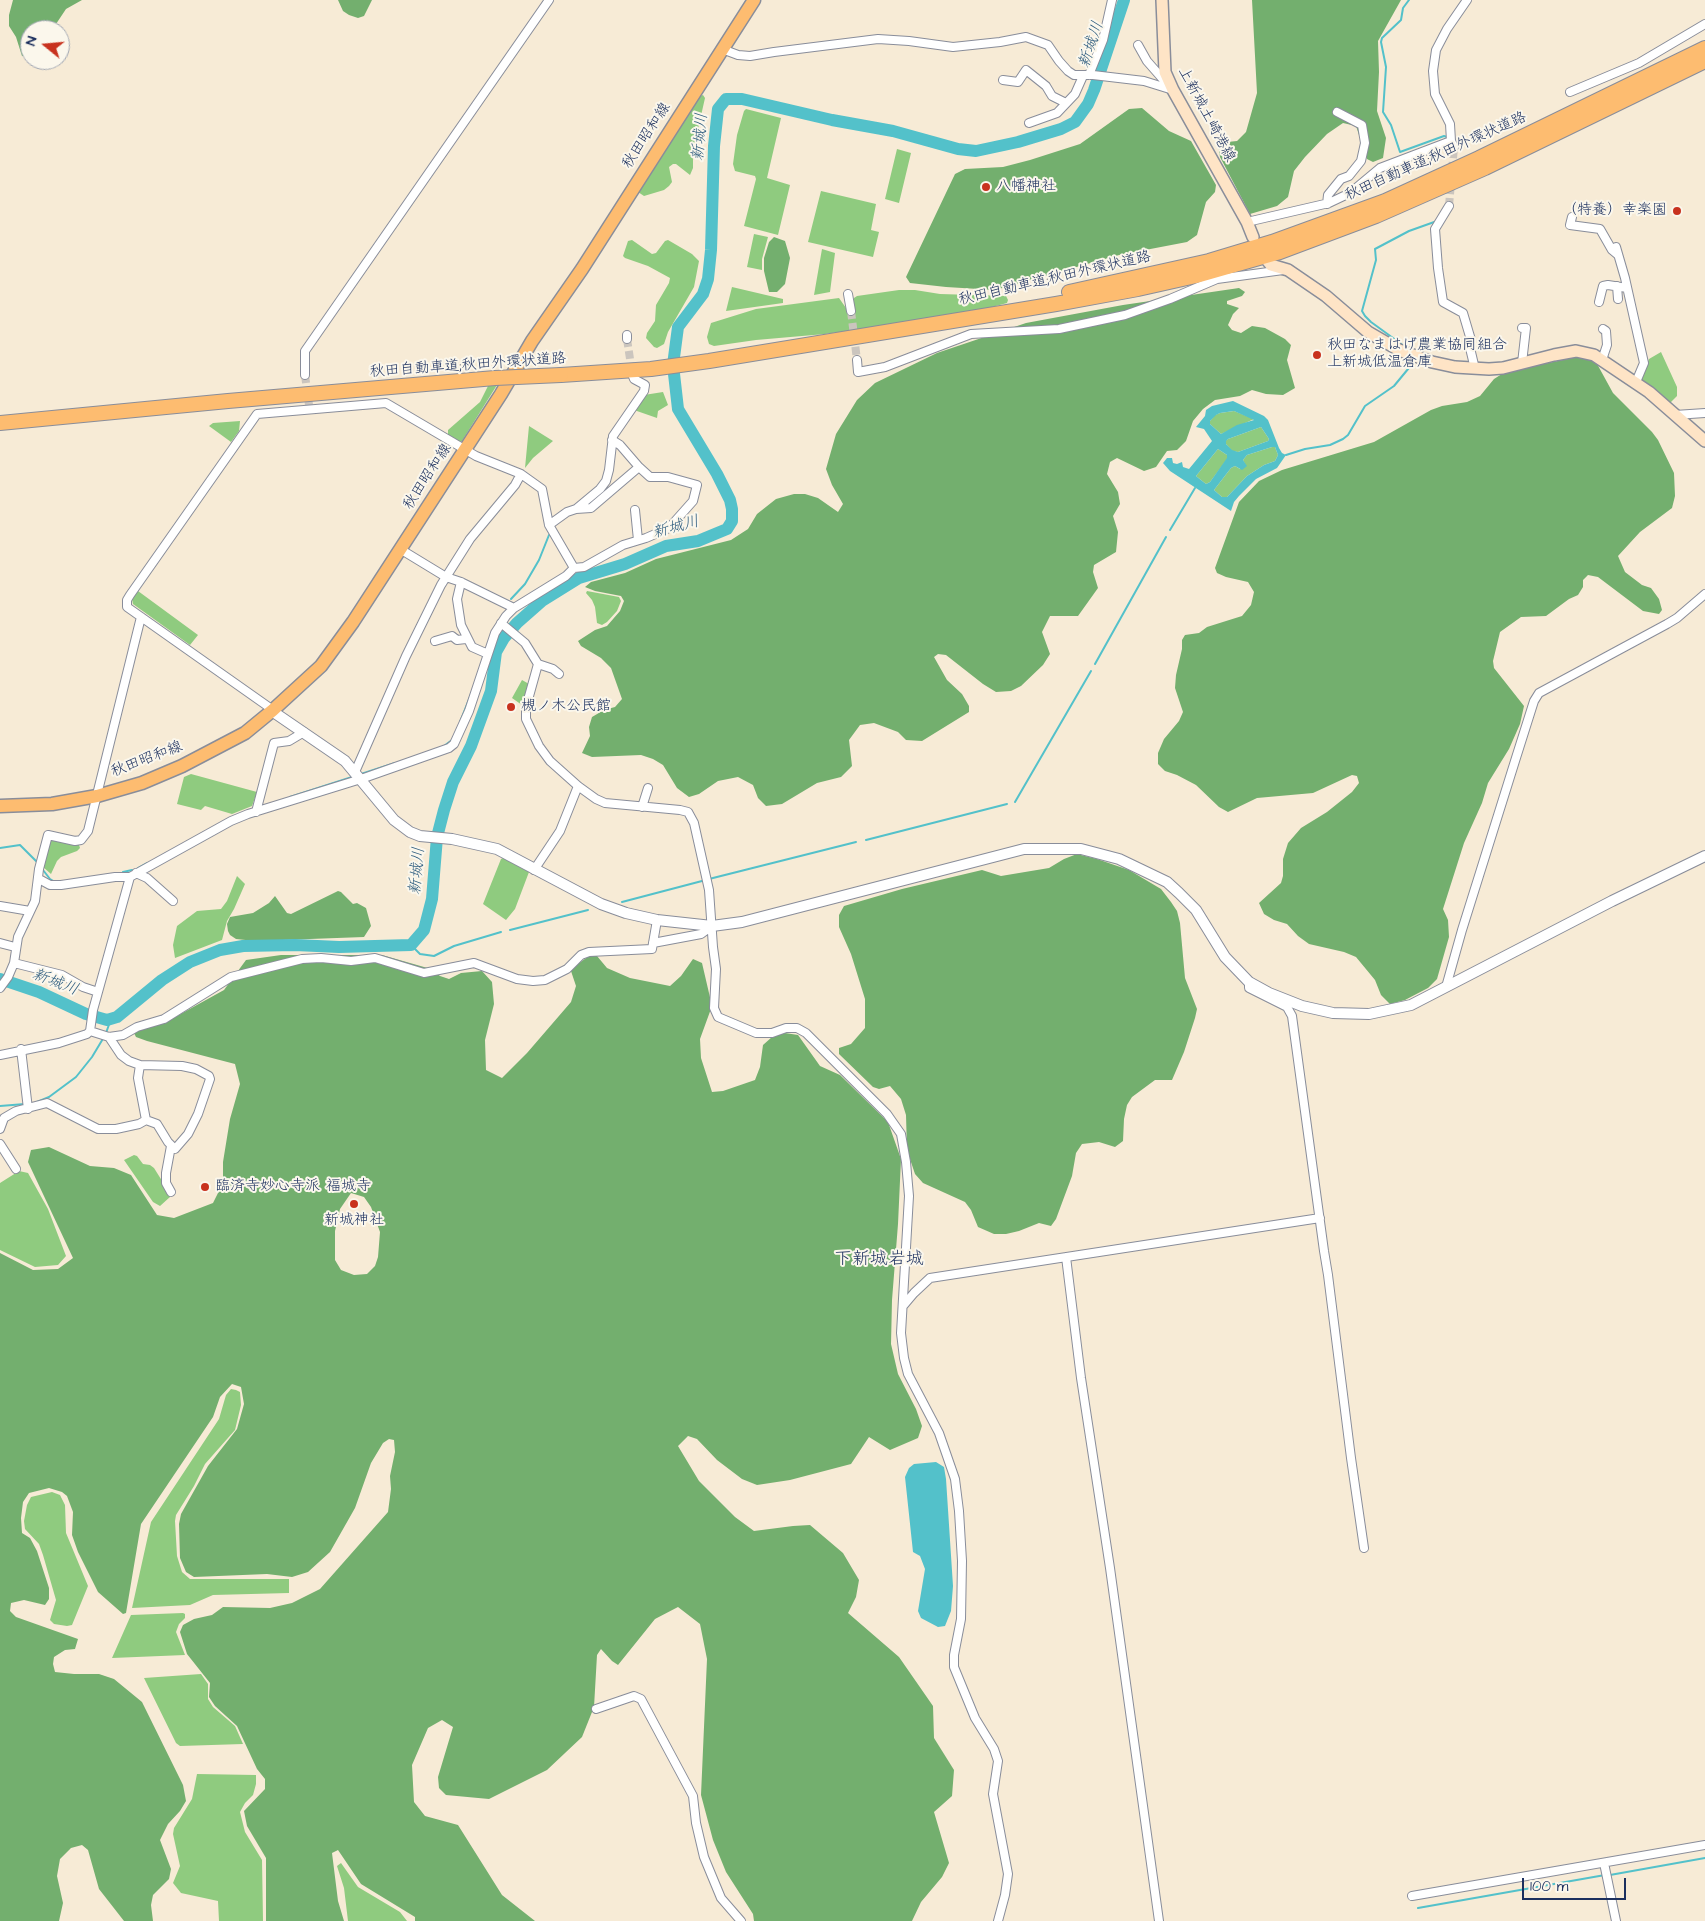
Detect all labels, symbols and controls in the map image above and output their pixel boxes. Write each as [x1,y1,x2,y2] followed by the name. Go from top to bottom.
[1075,19,1109,71] water label: 新城川
[20,20,70,70] north arrow
[21,34,42,48] text: N
[1173,64,1239,166] street label: 上新城土崎港線
[619,100,675,172] street label: 秋田昭和線
[1342,109,1530,205] street label: 秋田自動車道;秋田外環状道路
[689,112,713,162] water label: 新城川
[996,178,1056,196] place label: 八幡神社
[980,181,992,193] marker: 八幡神社
[1562,202,1667,220] place label: （特養）幸楽園
[1671,205,1683,217] marker: （特養）幸楽園
[957,248,1153,310] street label: 秋田自動車道;秋田外環状道路
[1327,337,1507,372] place label: 秋田なまはげ農業協同組合 上新城低温倉庫
[1311,349,1323,361] marker: 秋田なまはげ農業協同組合 上新城低温倉庫
[369,350,567,382] street label: 秋田自動車道;秋田外環状道路
[400,441,456,513] street label: 秋田昭和線
[650,513,702,543] water label: 新城川
[521,698,611,716] place label: 槻ノ木公民館
[505,701,517,713] marker: 槻ノ木公民館
[109,738,185,782] street label: 秋田昭和線
[406,846,430,896] water label: 新城川
[29,965,81,1001] water label: 新城川
[215,1178,371,1196] place label: 臨済寺妙心寺派 福城寺
[199,1181,211,1193] marker: 臨済寺妙心寺派 福城寺
[348,1198,360,1210] marker: 新城神社
[324,1212,384,1230] place label: 新城神社
[834,1249,924,1271] district label: 下新城岩城
[1525,1868,1629,1900] scale bar
[1530,1876,1569,1897] text: 100 m

